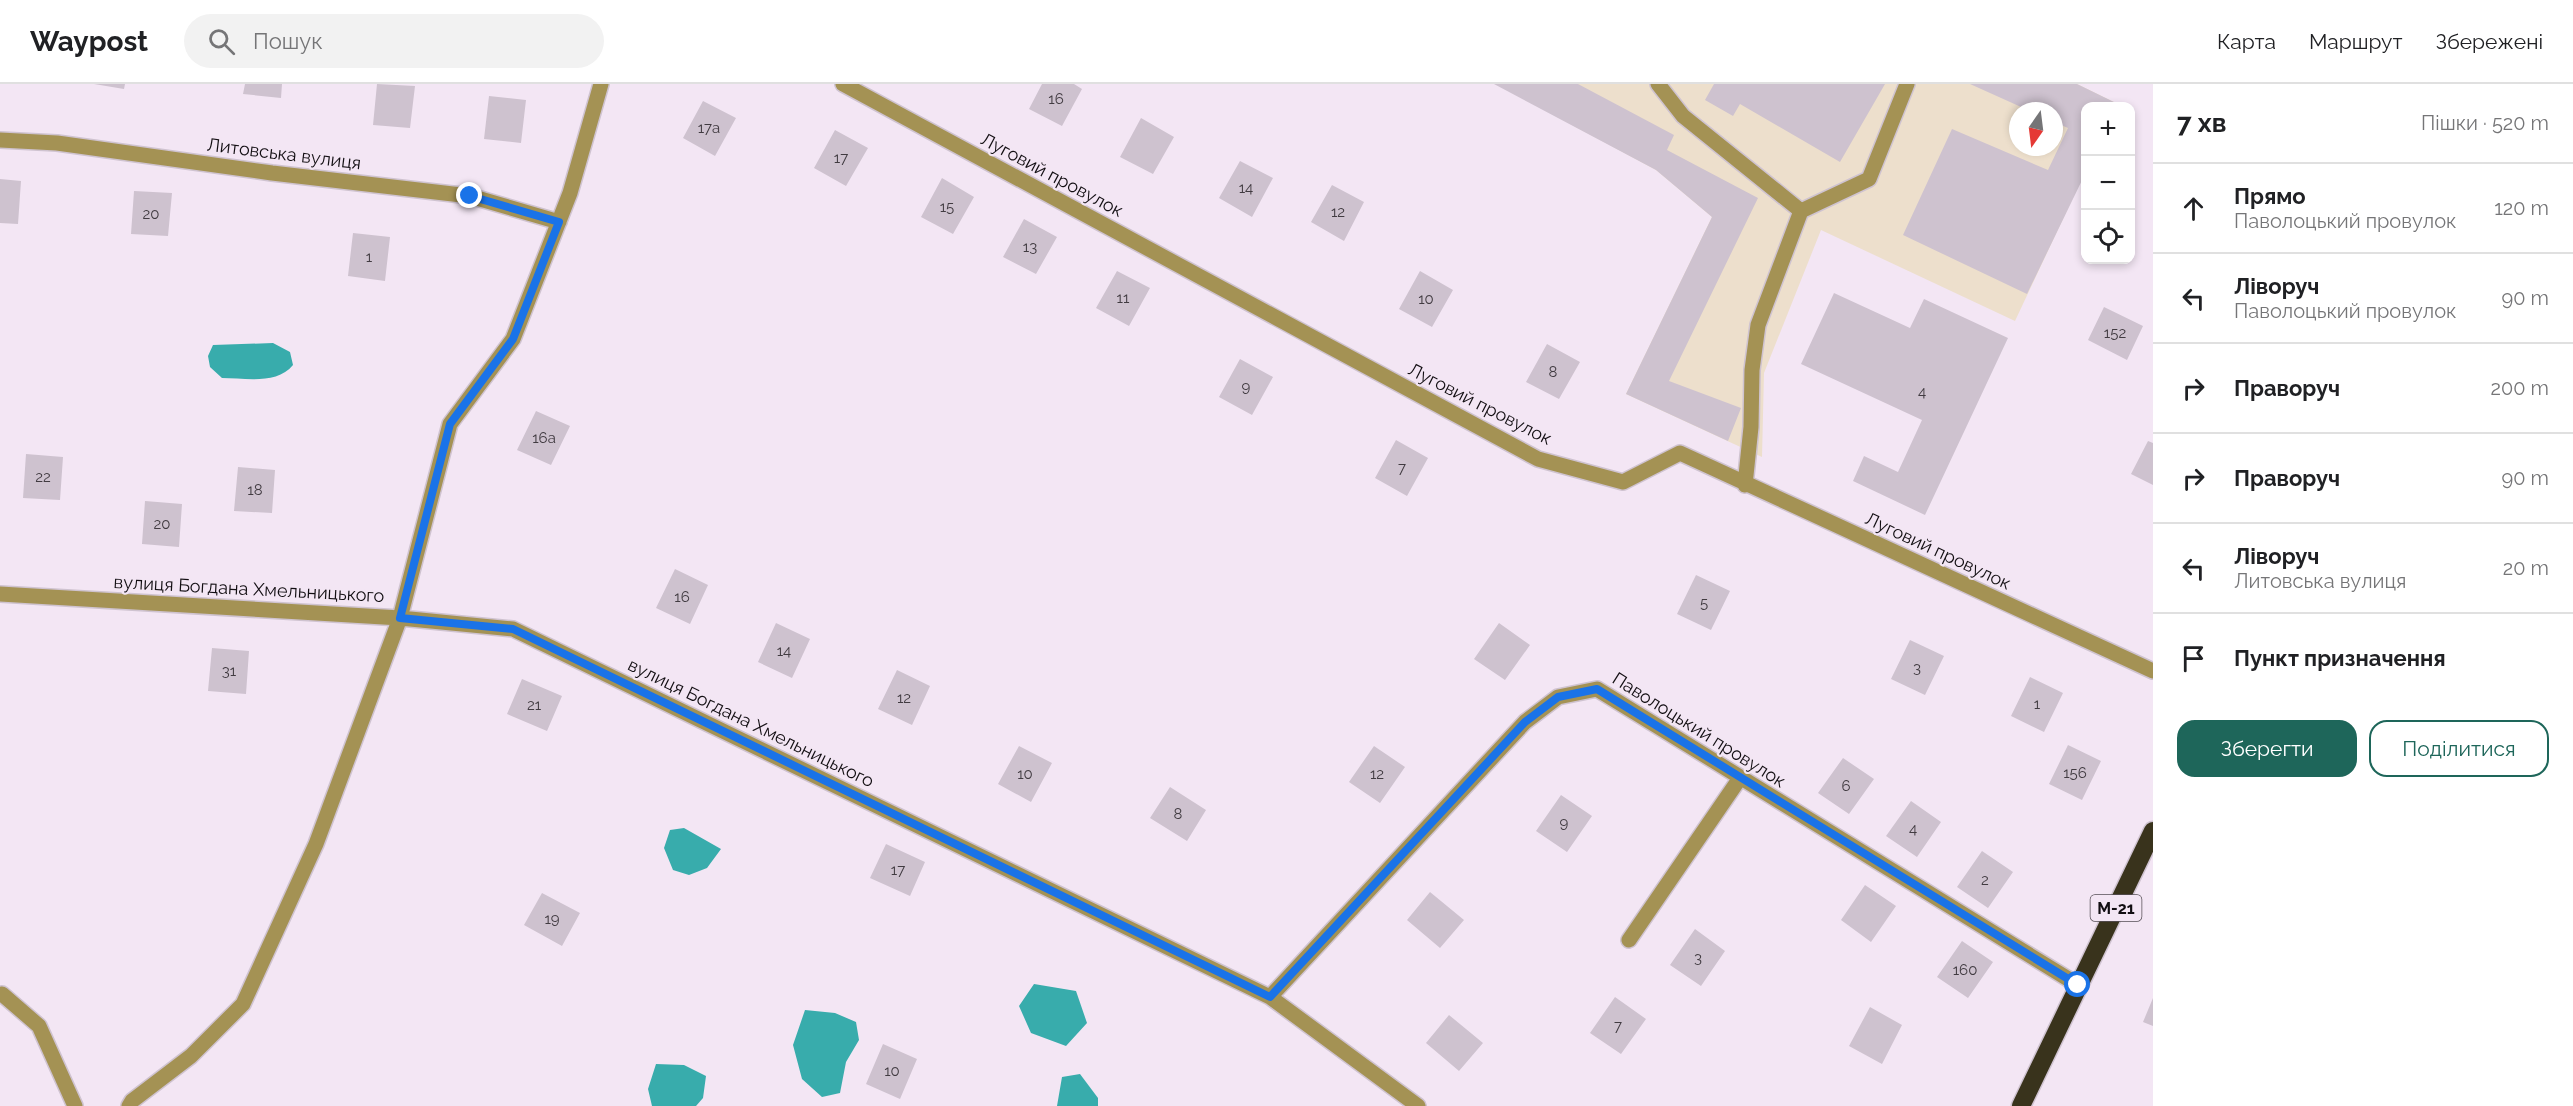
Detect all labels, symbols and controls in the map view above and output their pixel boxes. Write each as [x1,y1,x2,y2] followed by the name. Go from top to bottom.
[184,14,604,68] search box
[30,25,148,58] text: Waypost
[205,25,238,58] icon: search
[253,28,323,54] text: Пошук
[2217,29,2276,54] text: Карта
[2309,29,2402,54] text: Маршрут
[2435,29,2543,54] text: Збережені
[1048,90,1064,108] house number: 16
[2009,102,2063,156] north arrow
[2081,102,2135,264] map controls
[2081,102,2135,156] button: +
[2177,108,2226,138] text: 7 хв
[2421,111,2549,135] text: Пішки · 520 m
[698,119,720,137] house number: 17а
[977,128,1127,221] street label: Луговий провулок
[206,134,362,173] street label: Литовська вулиця
[834,149,848,167] house number: 17
[2081,156,2135,210] button: −
[1239,179,1253,197] house number: 14
[456,182,482,208] route end
[2234,183,2306,209] text: Прямо
[2177,192,2210,225] icon: ahead
[2494,196,2549,220] text: 120 m
[940,198,954,216] house number: 15
[1331,203,1345,221] house number: 12
[143,205,160,223] house number: 20
[2234,209,2456,233] text: Паволоцький провулок
[2081,210,2135,264] button: locate
[1023,238,1037,256] house number: 13
[366,248,373,266] house number: 1
[2234,273,2319,299] text: Ліворуч
[2177,282,2210,315] icon: left
[2502,286,2549,310] text: 90 m
[1117,289,1130,307] house number: 11
[1418,290,1434,308] house number: 10
[2234,299,2456,323] text: Паволоцький провулок
[2104,324,2126,342] house number: 152
[1405,358,1555,449] street label: Луговий провулок
[1549,363,1558,381] house number: 8
[2177,372,2210,405] icon: right
[2234,375,2340,401] text: Праворуч
[2491,376,2549,400] text: 200 m
[1242,378,1251,396] house number: 9
[1918,383,1926,401] house number: 4
[532,429,556,447] house number: 16а
[1398,459,1406,477] house number: 7
[2177,462,2210,495] icon: right
[2234,465,2340,491] text: Праворуч
[2502,466,2549,490] text: 90 m
[35,468,51,486] house number: 22
[247,481,263,499] house number: 18
[1862,508,2014,593] street label: Луговий провулок
[154,515,171,533] house number: 20
[2234,543,2319,569] text: Ліворуч
[2177,552,2210,585] icon: left
[2503,556,2549,580] text: 20 m
[2234,569,2406,593] text: Литовська вулиця
[113,571,385,606] street label: вулиця Богдана Хмельницького
[674,588,690,606] house number: 16
[1700,594,1708,612] house number: 5
[777,642,791,660] house number: 14
[2177,642,2210,675] icon: arrive
[2234,645,2446,671] text: Пункт призначення
[625,654,878,792] street label: вулиця Богдана Хмельницького
[1913,659,1921,677] house number: 3
[222,662,237,680] house number: 31
[1609,668,1790,792] street label: Паволоцький провулок
[897,689,911,707] house number: 12
[2034,695,2041,713] house number: 1
[527,696,542,714] house number: 21
[2177,720,2357,777] button: Зберегти
[2369,720,2549,777] button: Поділитися
[2063,764,2087,782] house number: 156
[1017,765,1033,783] house number: 10
[1370,765,1384,783] house number: 12
[1841,777,1851,795] house number: 6
[1174,805,1183,823] house number: 8
[1560,814,1569,832] house number: 9
[1909,820,1917,838] house number: 4
[891,861,905,879] house number: 17
[1981,871,1989,889] house number: 2
[2090,895,2142,921] road number: М-21
[544,910,560,928] house number: 19
[1694,949,1702,967] house number: 3
[1953,961,1977,979] house number: 160
[2064,971,2090,997] route start
[1614,1017,1622,1035] house number: 7
[884,1062,900,1080] house number: 10

